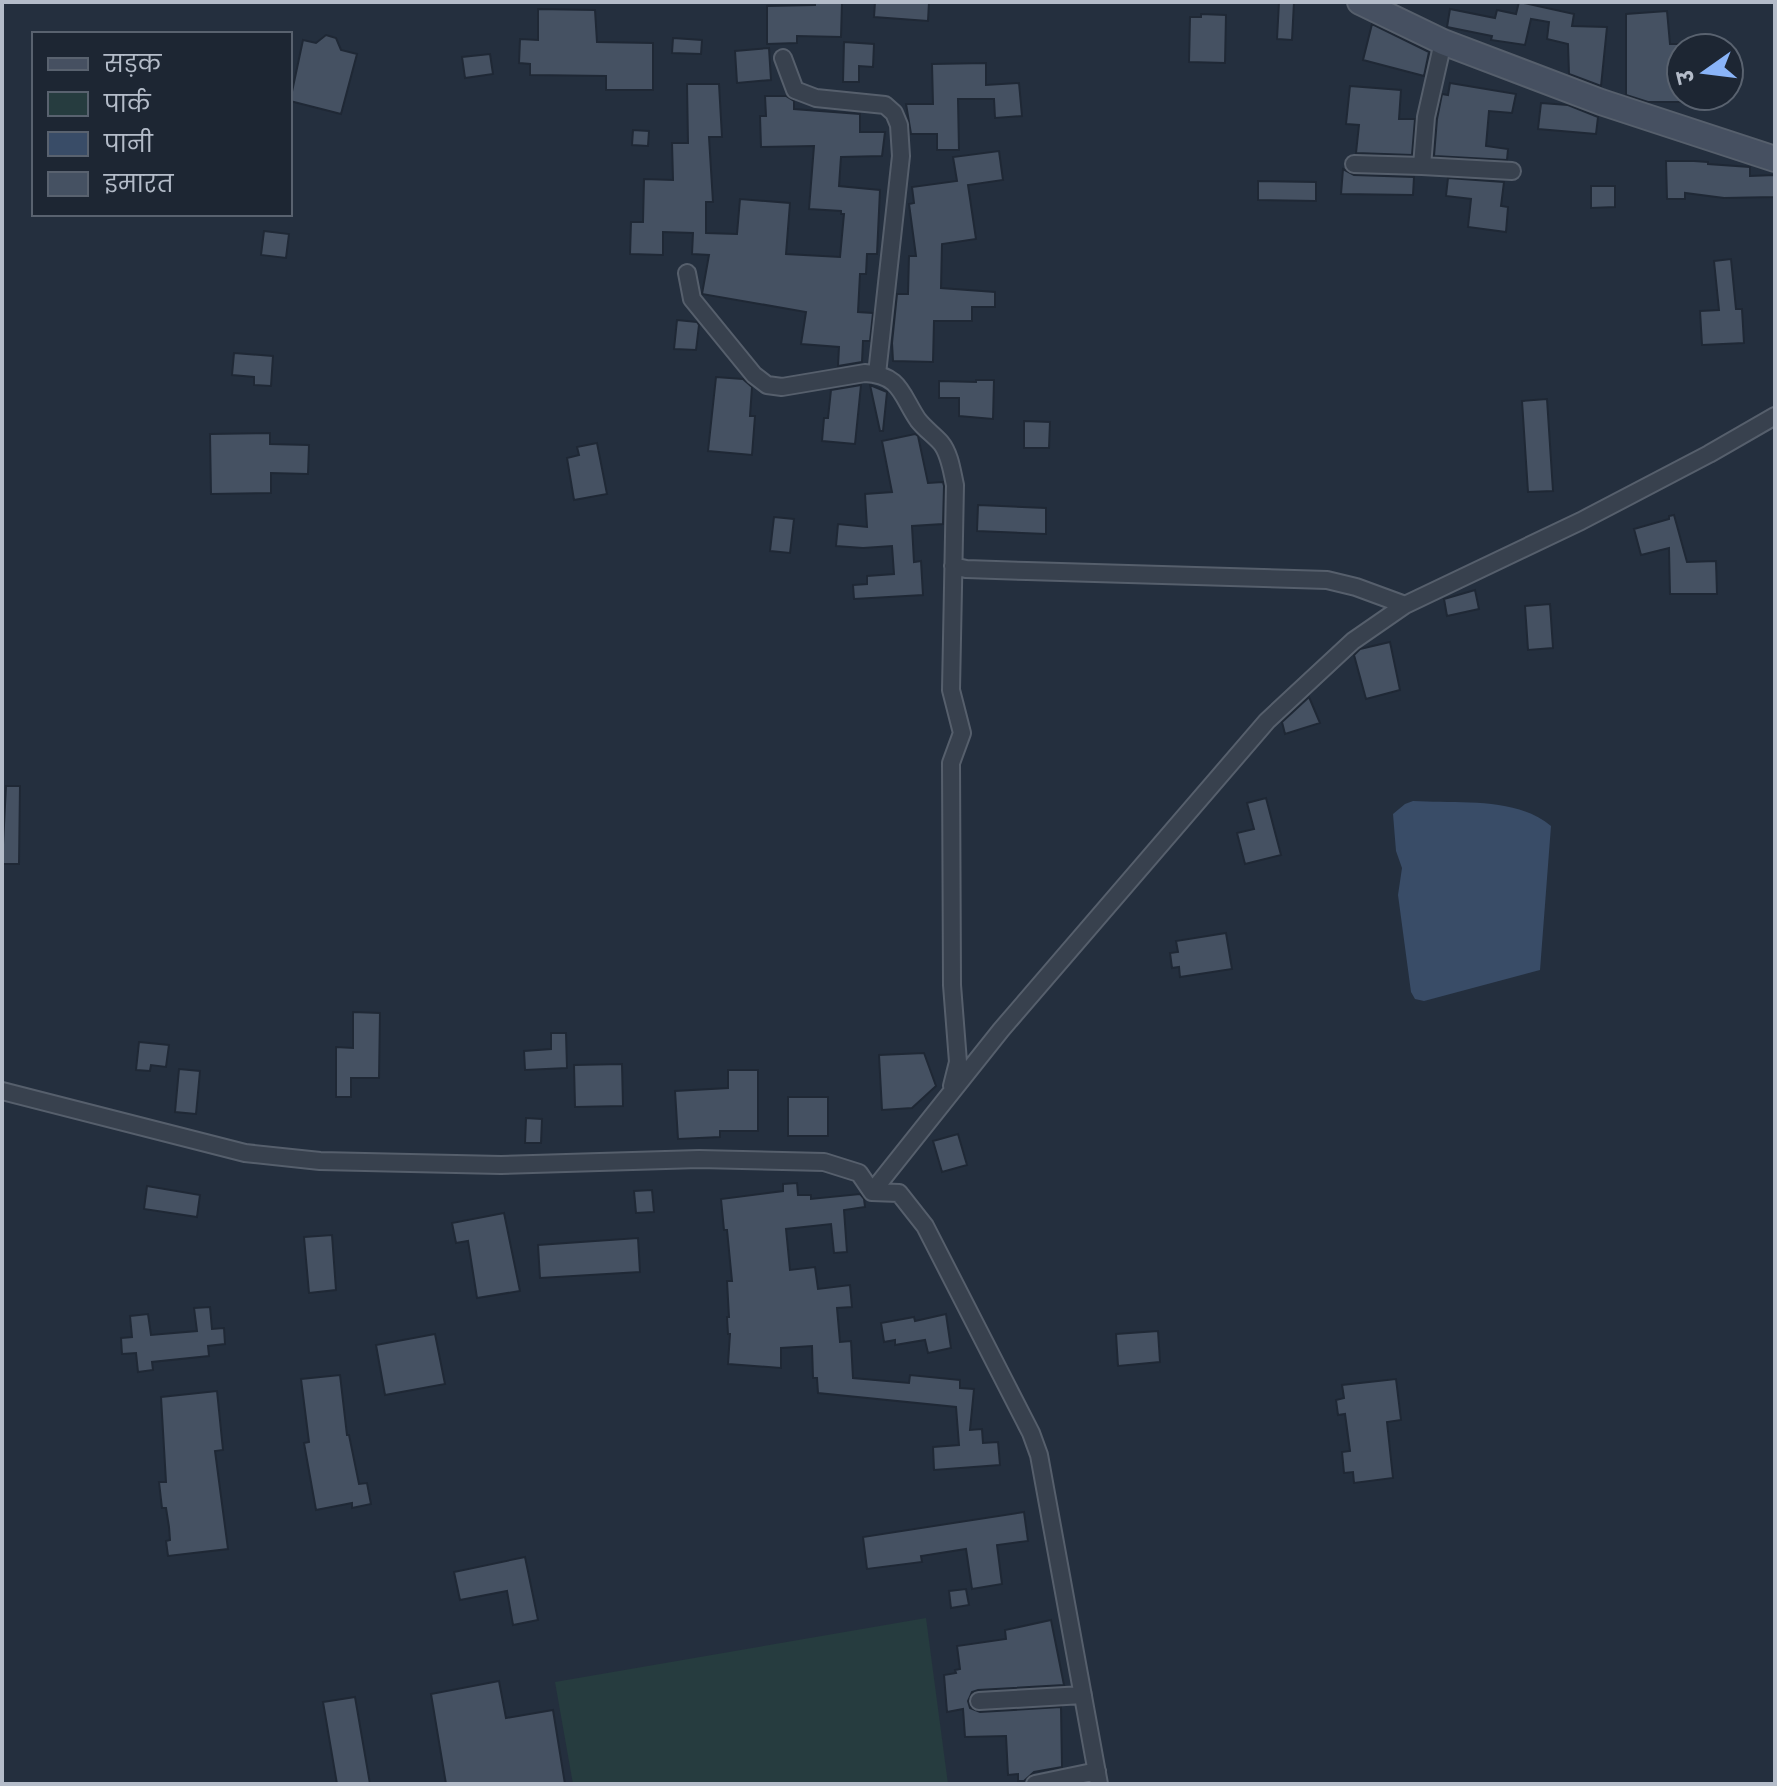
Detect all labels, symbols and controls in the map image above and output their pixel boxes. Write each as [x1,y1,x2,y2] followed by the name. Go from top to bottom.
[32,32,292,216] legend
[1665,32,1745,112] north arrow
[103,47,162,80] text: सड़क
[1669,66,1703,87] text: उ
[103,87,152,120] text: पार्क
[103,127,154,160] text: पानी
[103,167,175,200] text: इमारत

